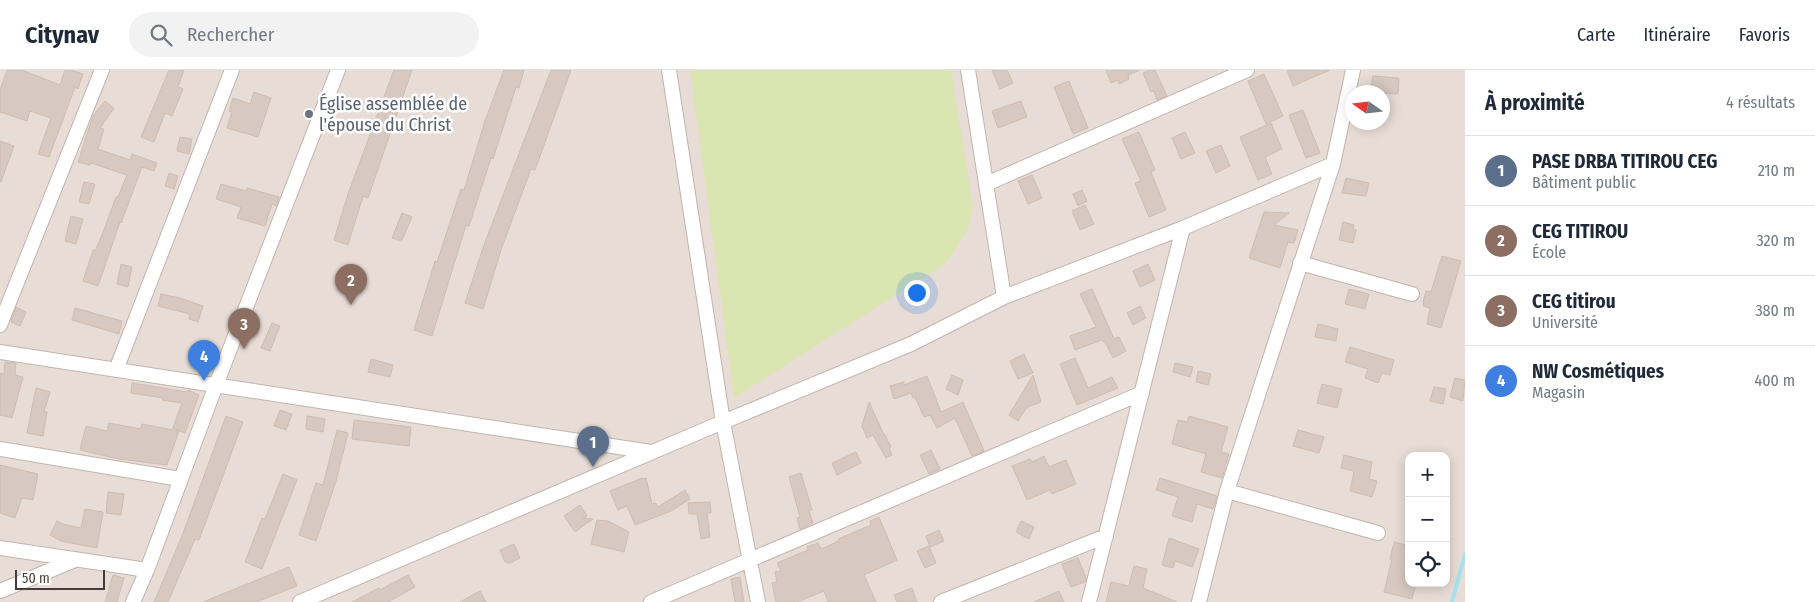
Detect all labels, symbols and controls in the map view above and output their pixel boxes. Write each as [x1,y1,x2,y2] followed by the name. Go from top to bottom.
[129,12,479,57] search box
[25,21,99,49] text: Citynav
[147,21,175,49] icon: search
[187,23,274,46] text: Rechercher
[1577,24,1615,46] text: Carte
[1643,24,1711,46] text: Itinéraire
[1739,24,1790,46] text: Favoris
[1345,85,1390,130] north arrow
[1485,90,1585,116] text: À proximité
[319,92,467,136] place label: Église assemblée de l'épouse du Christ
[1726,93,1795,112] text: 4 résultats
[303,108,315,120] marker: Église assemblée de l'épouse du Christ
[1532,150,1717,173] text: PASE DRBA TITIROU CEG
[1498,161,1504,180] text: 1
[1758,161,1795,180] text: 210 m
[1532,173,1636,192] text: Bâtiment public
[1532,220,1628,243] text: CEG TITIROU
[1497,231,1505,250] text: 2
[1756,231,1795,250] text: 320 m
[1532,243,1566,262] text: École
[335,264,367,305] pin: 2
[904,280,930,306] your location
[1532,290,1616,313] text: CEG titirou
[1497,301,1505,320] text: 3
[1755,301,1795,320] text: 380 m
[228,308,260,349] pin: 3
[1532,313,1598,332] text: Université
[188,340,220,381] pin: 4
[1532,360,1664,383] text: NW Cosmétiques
[1497,371,1505,390] text: 4
[1755,371,1795,390] text: 400 m
[1532,383,1585,402] text: Magasin
[577,426,609,467] pin: 1
[1405,452,1450,587] map controls
[1405,452,1450,497] button: +
[1405,497,1450,542] button: −
[1405,542,1450,587] button: locate
[15,567,105,590] scale bar
[22,570,50,587] text: 50 m

